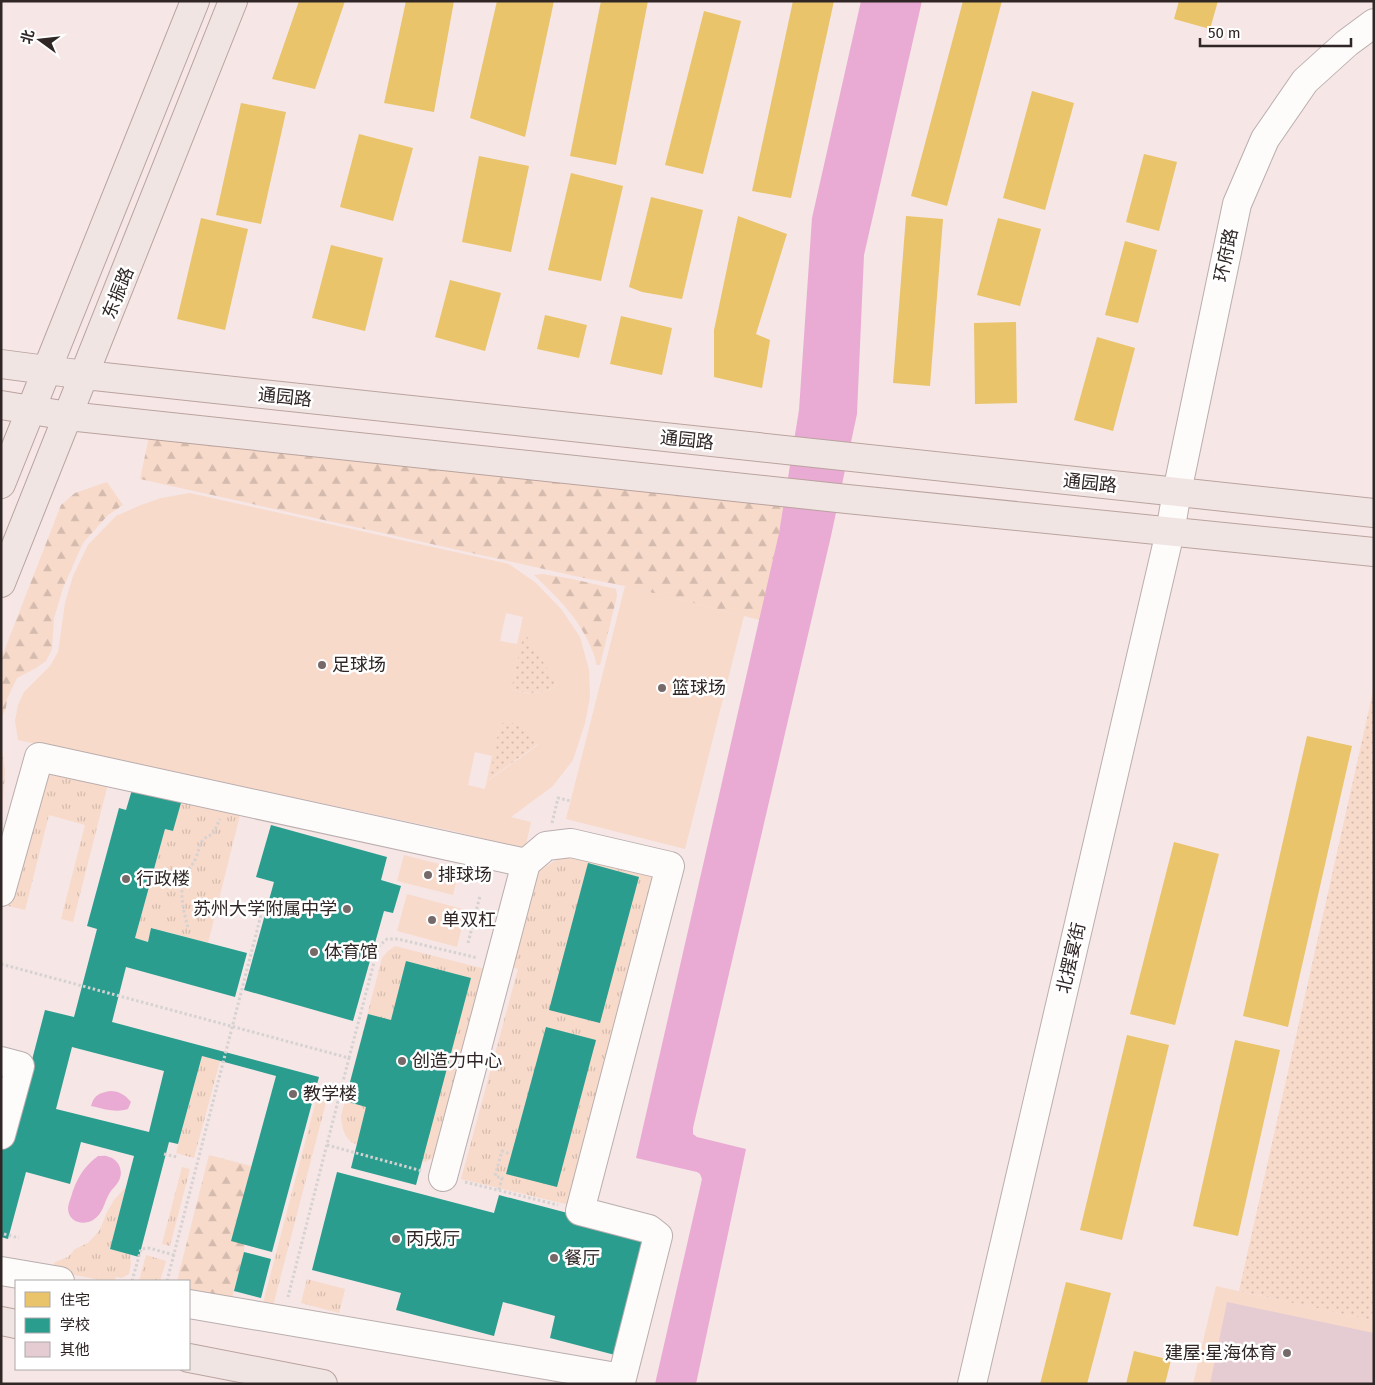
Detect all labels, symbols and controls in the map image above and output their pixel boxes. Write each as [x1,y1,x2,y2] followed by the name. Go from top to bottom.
[15,15,65,65] north arrow
[1200,15,1351,47] scale bar
[1208,24,1241,42] text: 50 m
[18,28,38,46] text: 北
[1210,226,1242,284] street label: 环府路
[98,264,138,322] street label: 东振路
[257,383,313,411] street label: 通园路
[659,426,715,454] street label: 通园路
[1062,469,1118,497] street label: 通园路
[332,654,386,676] place label: 足球场
[316,659,328,671] marker: 足球场
[672,677,726,699] place label: 篮球场
[656,682,668,694] marker: 篮球场
[438,864,492,886] place label: 排球场
[136,868,190,890] place label: 行政楼
[422,869,434,881] marker: 排球场
[120,873,132,885] marker: 行政楼
[193,898,337,920] place label: 苏州大学附属中学
[341,903,353,915] marker: 苏州大学附属中学
[442,909,496,931] place label: 单双杠
[426,914,438,926] marker: 单双杠
[1052,920,1090,996] street label: 北摆宴街
[324,941,378,963] place label: 体育馆
[308,946,320,958] marker: 体育馆
[412,1050,502,1072] place label: 创造力中心
[396,1055,408,1067] marker: 创造力中心
[303,1083,357,1105] place label: 教学楼
[287,1088,299,1100] marker: 教学楼
[406,1228,460,1250] place label: 丙戌厅
[390,1233,402,1245] marker: 丙戌厅
[564,1247,600,1269] place label: 餐厅
[548,1252,560,1264] marker: 餐厅
[15,1280,190,1370] legend
[60,1291,90,1309] text: 住宅
[60,1316,90,1334] text: 学校
[60,1341,90,1359] text: 其他
[1165,1342,1277,1364] place label: 建屋·星海体育
[1281,1347,1293,1359] marker: 建屋·星海体育

